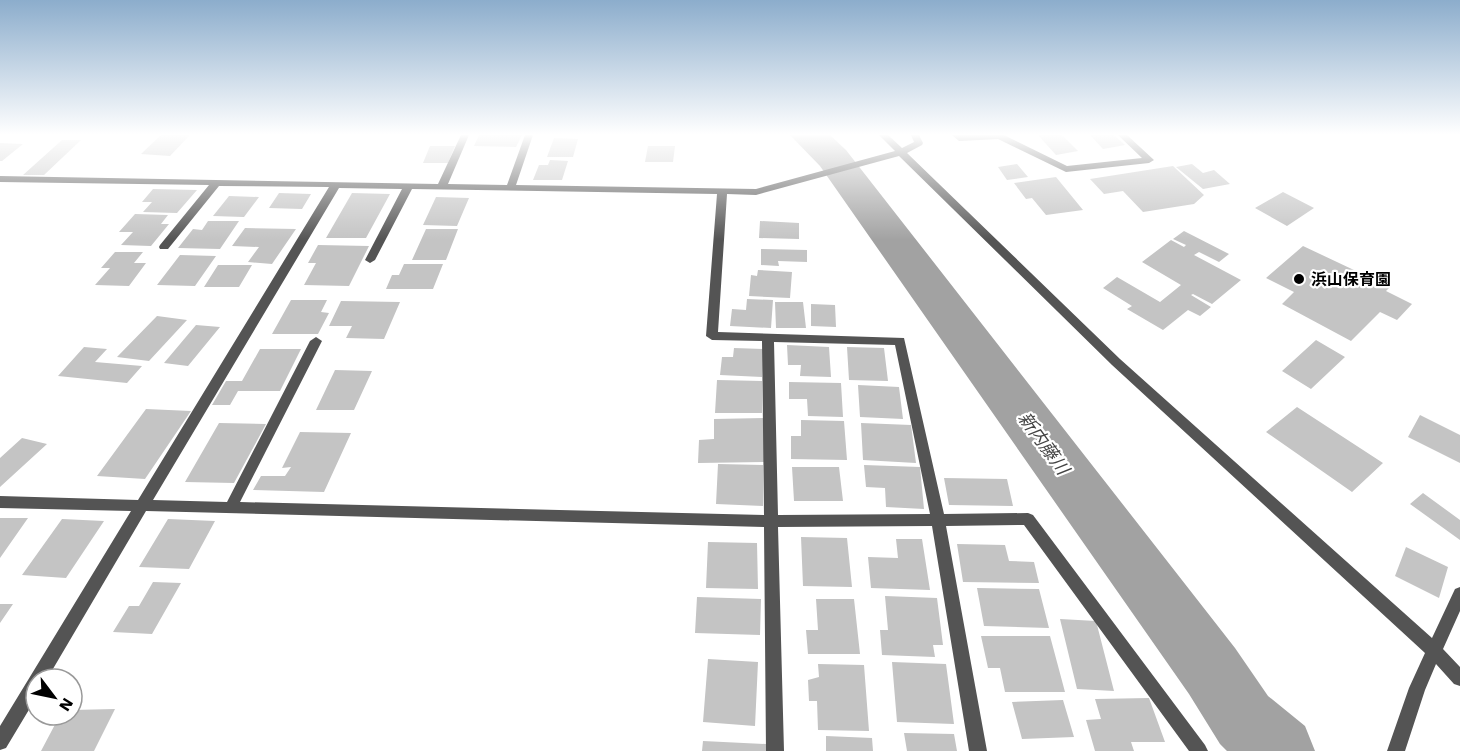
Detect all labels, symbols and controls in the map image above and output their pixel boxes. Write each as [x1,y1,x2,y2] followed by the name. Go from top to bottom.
[1311,270,1391,289] place label: 浜山保育園
[1292,272,1306,286] marker: 浜山保育園
[1014,408,1075,480] water label: 新内藤川
[24,667,84,727] north arrow
[55,695,77,715] text: N

